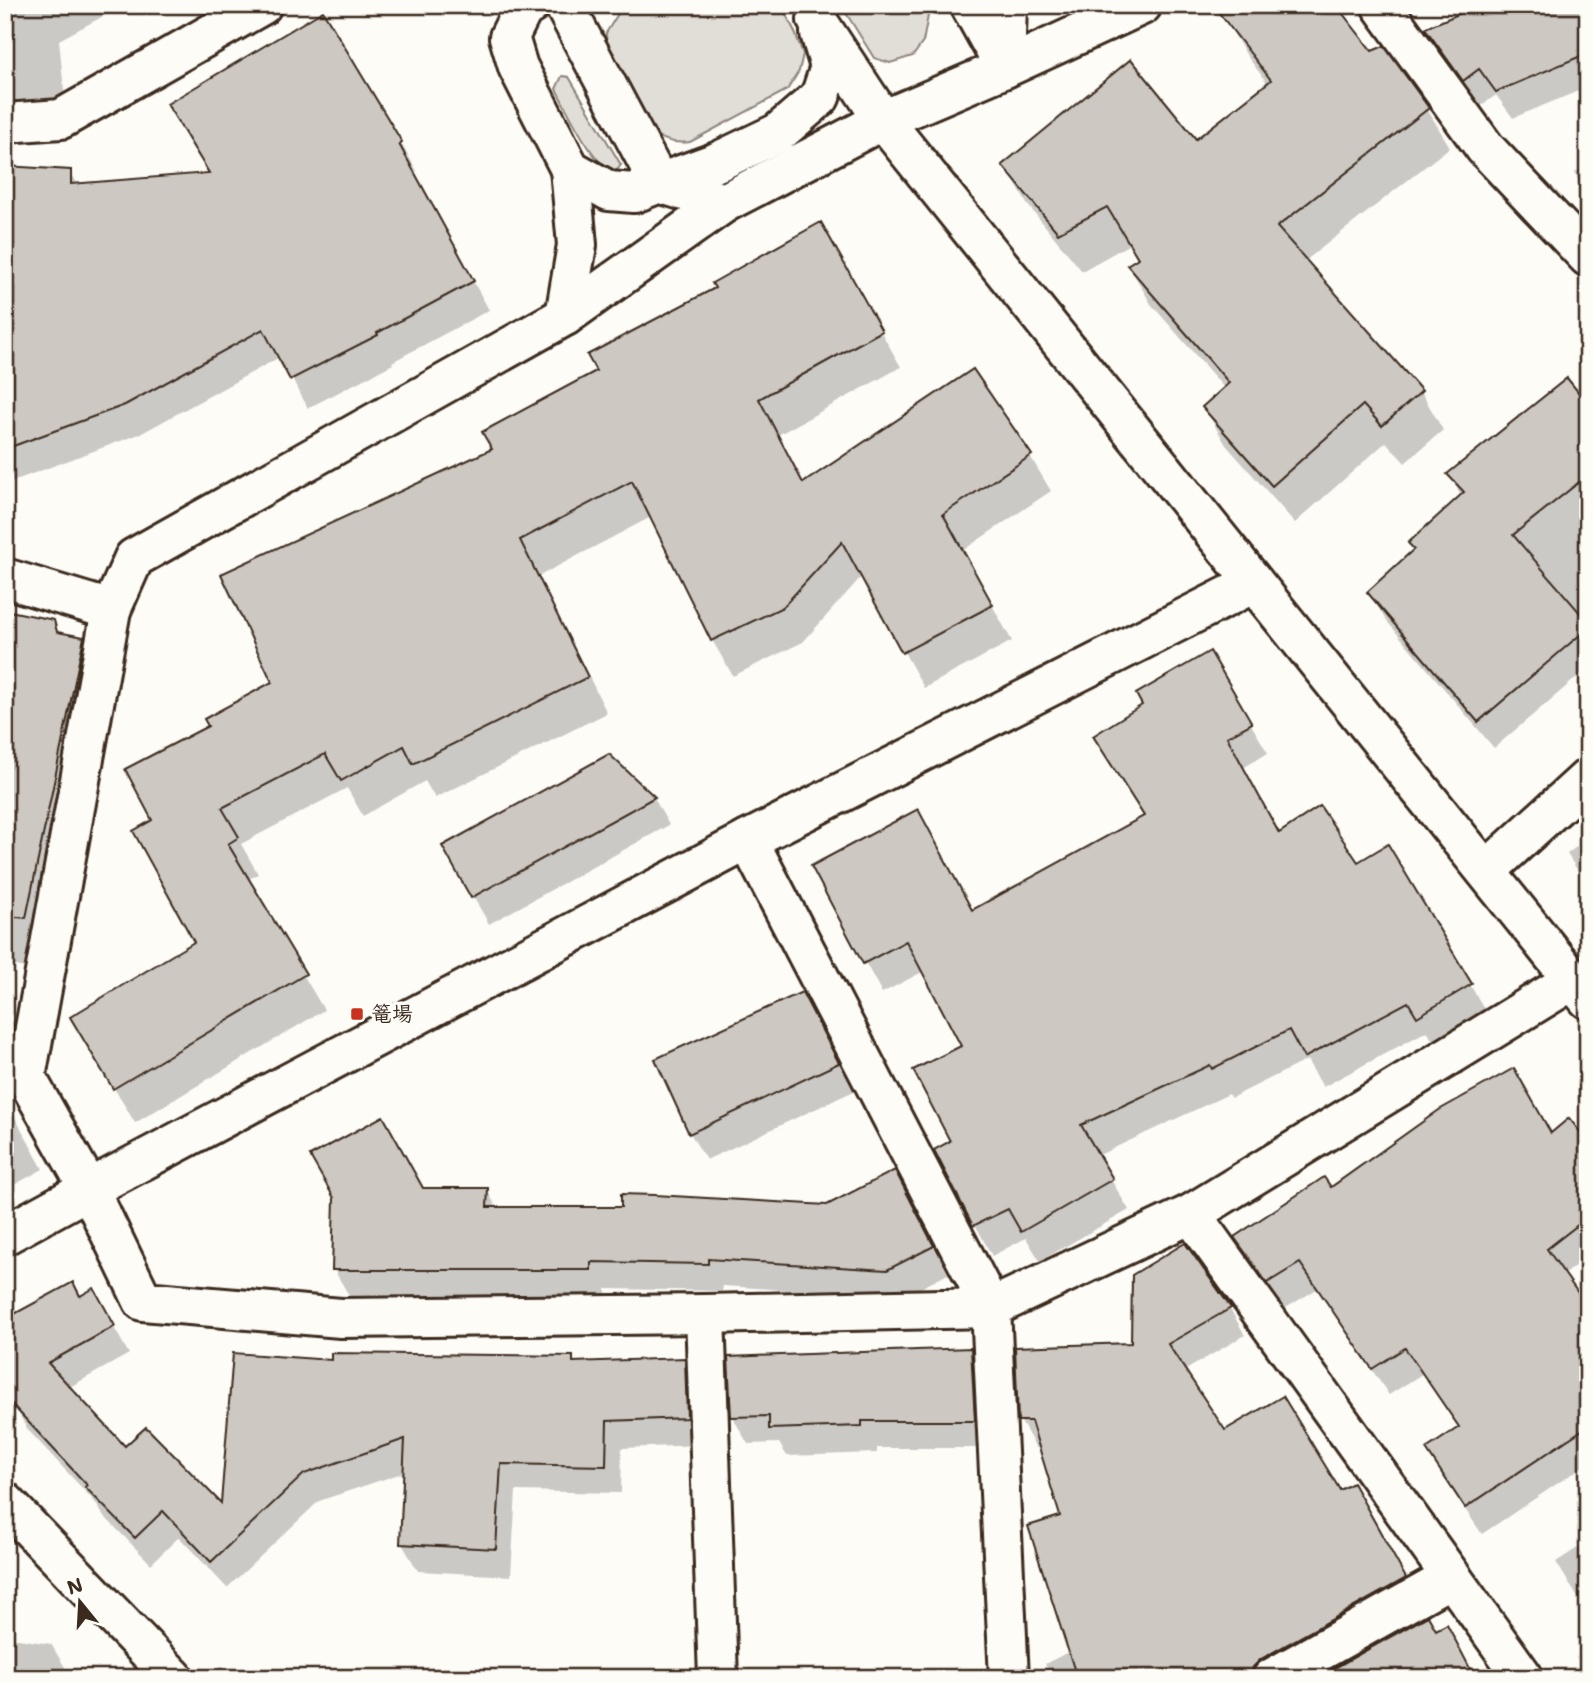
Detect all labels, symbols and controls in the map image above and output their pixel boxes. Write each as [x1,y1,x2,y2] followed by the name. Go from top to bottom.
[371,1000,413,1028] place label: 篭場
[349,1006,365,1022] marker: 篭場
[46,1568,116,1638] north arrow
[64,1572,86,1601] text: N

